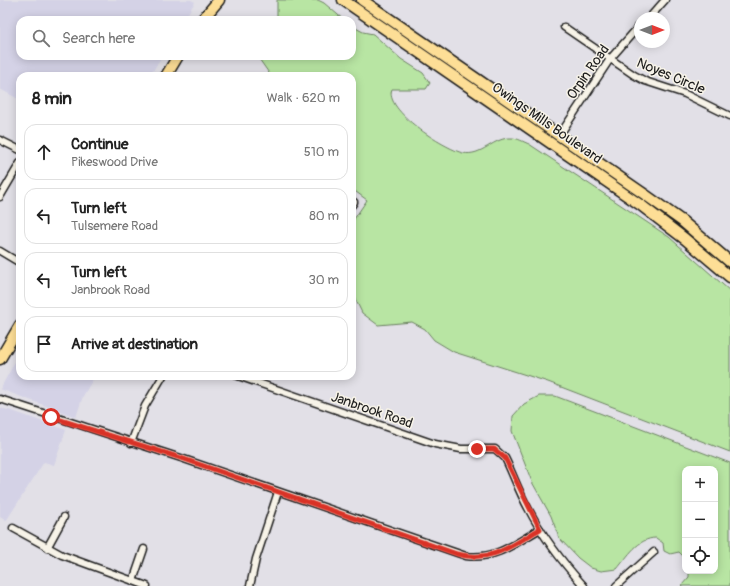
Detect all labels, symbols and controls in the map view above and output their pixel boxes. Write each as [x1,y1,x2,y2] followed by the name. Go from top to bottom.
[634,12,670,48] north arrow
[16,16,356,60] search box
[30,27,52,49] icon: search
[62,29,135,48] text: Search here
[563,41,613,103] street label: Orpin Road
[634,54,708,98] street label: Noyes Circle
[489,79,605,167] street label: Owings Mills Boulevard
[32,88,72,109] text: 8 min
[266,90,340,106] text: Walk · 620 m
[71,135,129,154] text: Continue
[33,141,55,163] icon: ahead
[304,144,339,160] text: 510 m
[71,154,158,170] text: Pikeswood Drive
[71,199,127,218] text: Turn left
[33,205,55,227] icon: left
[309,208,339,224] text: 80 m
[71,218,158,234] text: Tulsemere Road
[71,263,127,282] text: Turn left
[33,269,55,291] icon: left
[309,272,339,288] text: 30 m
[71,282,150,298] text: Janbrook Road
[33,333,55,355] icon: arrive
[71,335,198,354] text: Arrive at destination
[329,388,415,432] street label: Janbrook Road
[42,408,60,426] route start
[468,440,486,458] route end
[682,466,718,574] map controls
[682,466,718,502] button: +
[682,502,718,538] button: −
[682,538,718,574] button: locate

